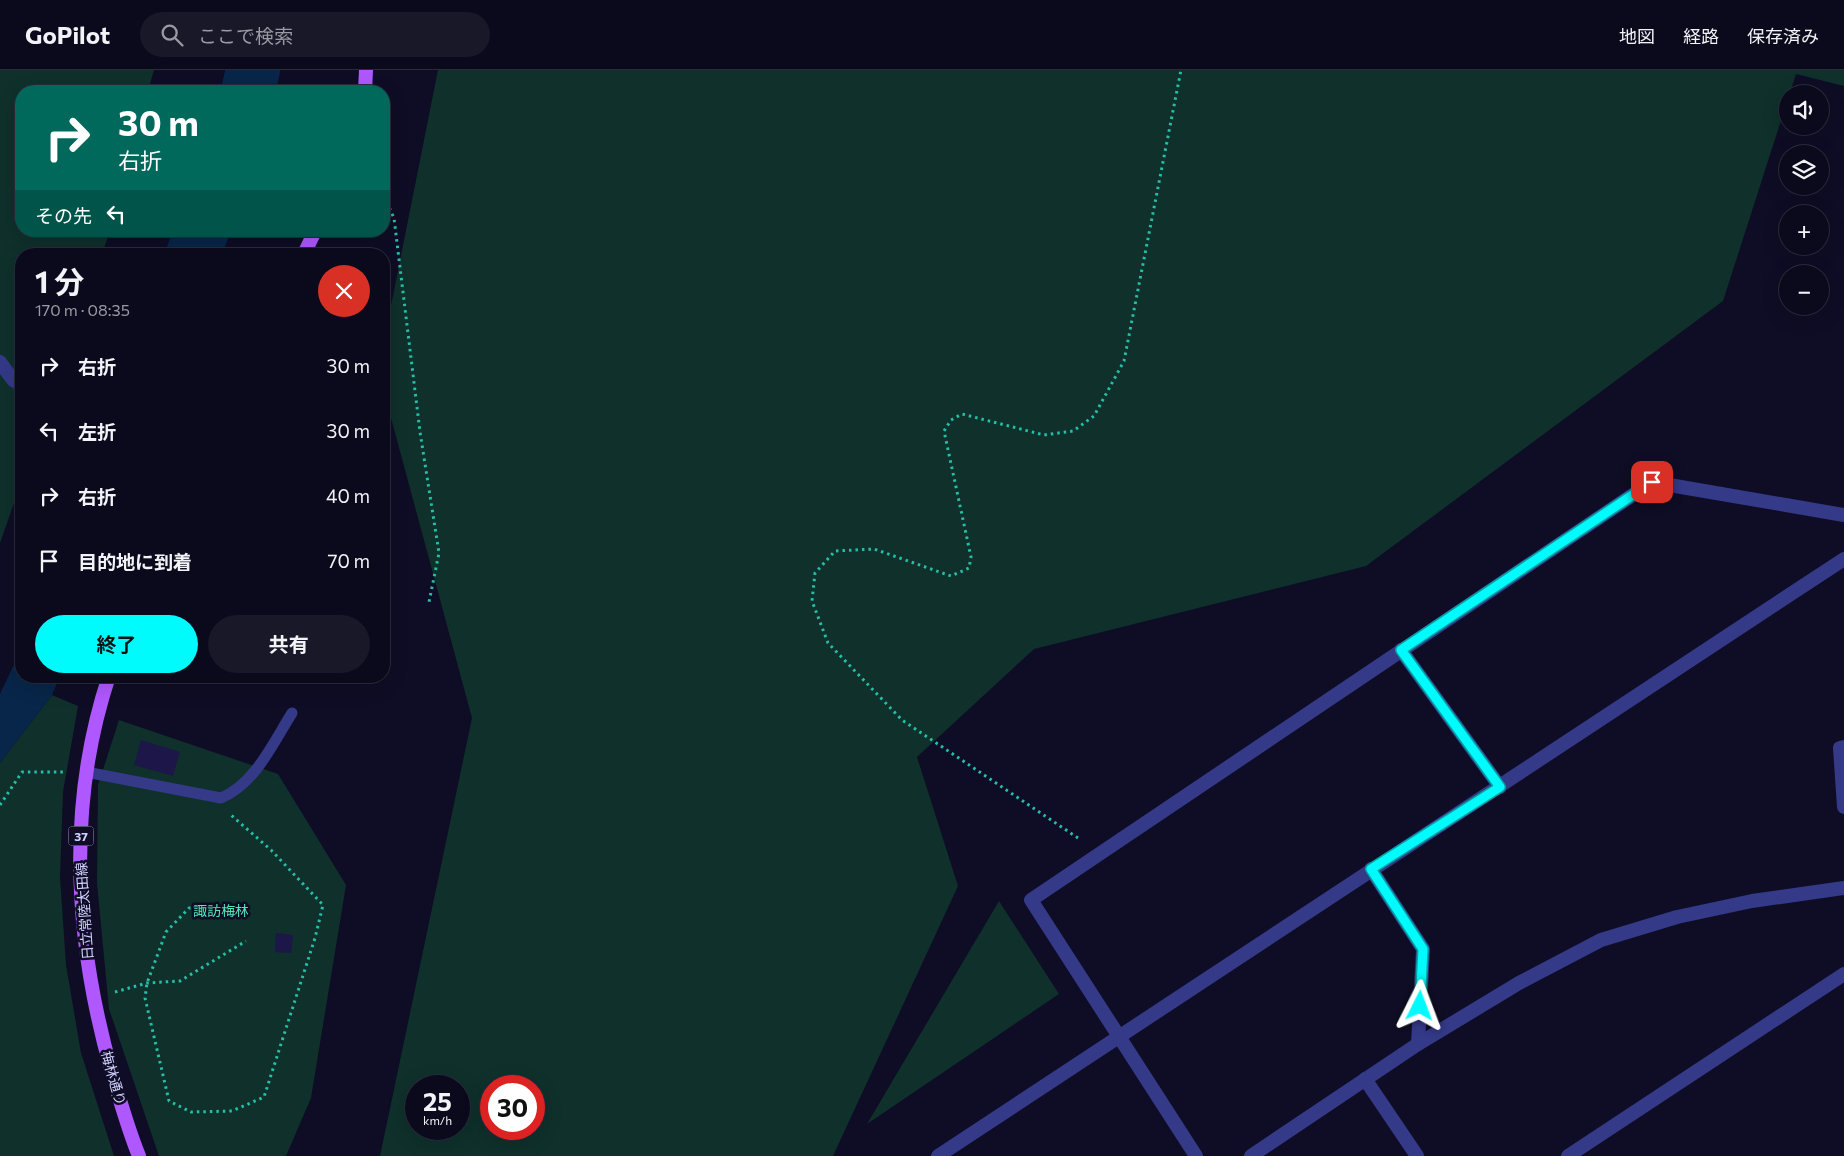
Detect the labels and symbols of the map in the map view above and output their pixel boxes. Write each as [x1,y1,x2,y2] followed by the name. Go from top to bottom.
[1631,461,1673,503] pin
[68,826,94,846] road number: 37
[72,862,96,960] street label: 日立常陸太田線
[193,902,249,919] park label: 諏訪梅林
[1393,979,1445,1031] position arrow
[98,1049,130,1107] street label: 梅林通り
[480,1075,545,1140] speed limit sign: 30

